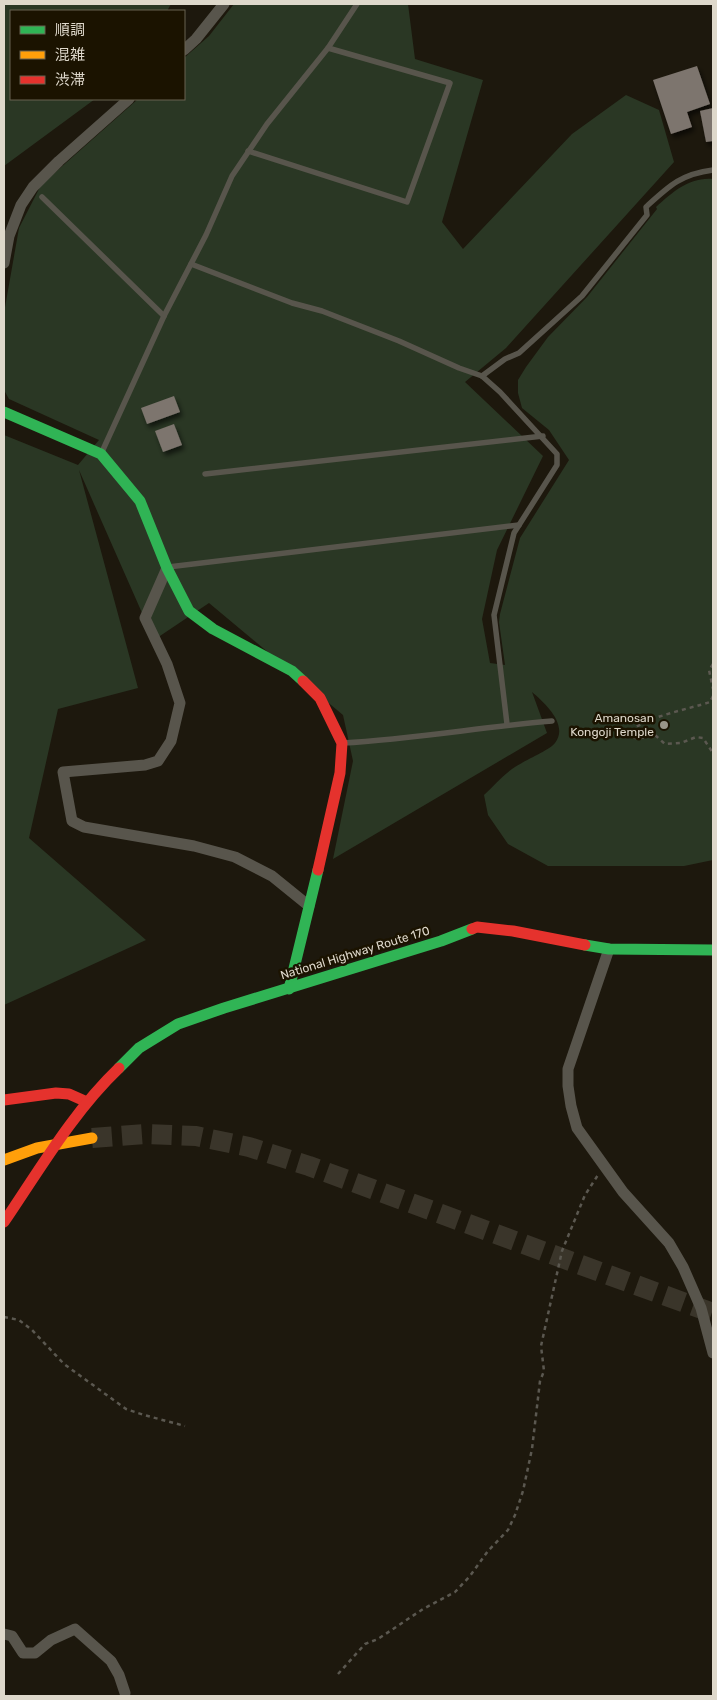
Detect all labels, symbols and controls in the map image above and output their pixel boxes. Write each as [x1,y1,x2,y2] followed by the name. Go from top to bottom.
[10,10,185,100] legend
[55,21,85,39] text: 順調
[55,46,85,64] text: 混雑
[55,71,85,89] text: 渋滞
[570,711,654,739] place label: Amanosan Kongoji Temple
[658,719,670,731] marker: Amanosan Kongoji Temple
[279,924,431,982] street label: National Highway Route 170

